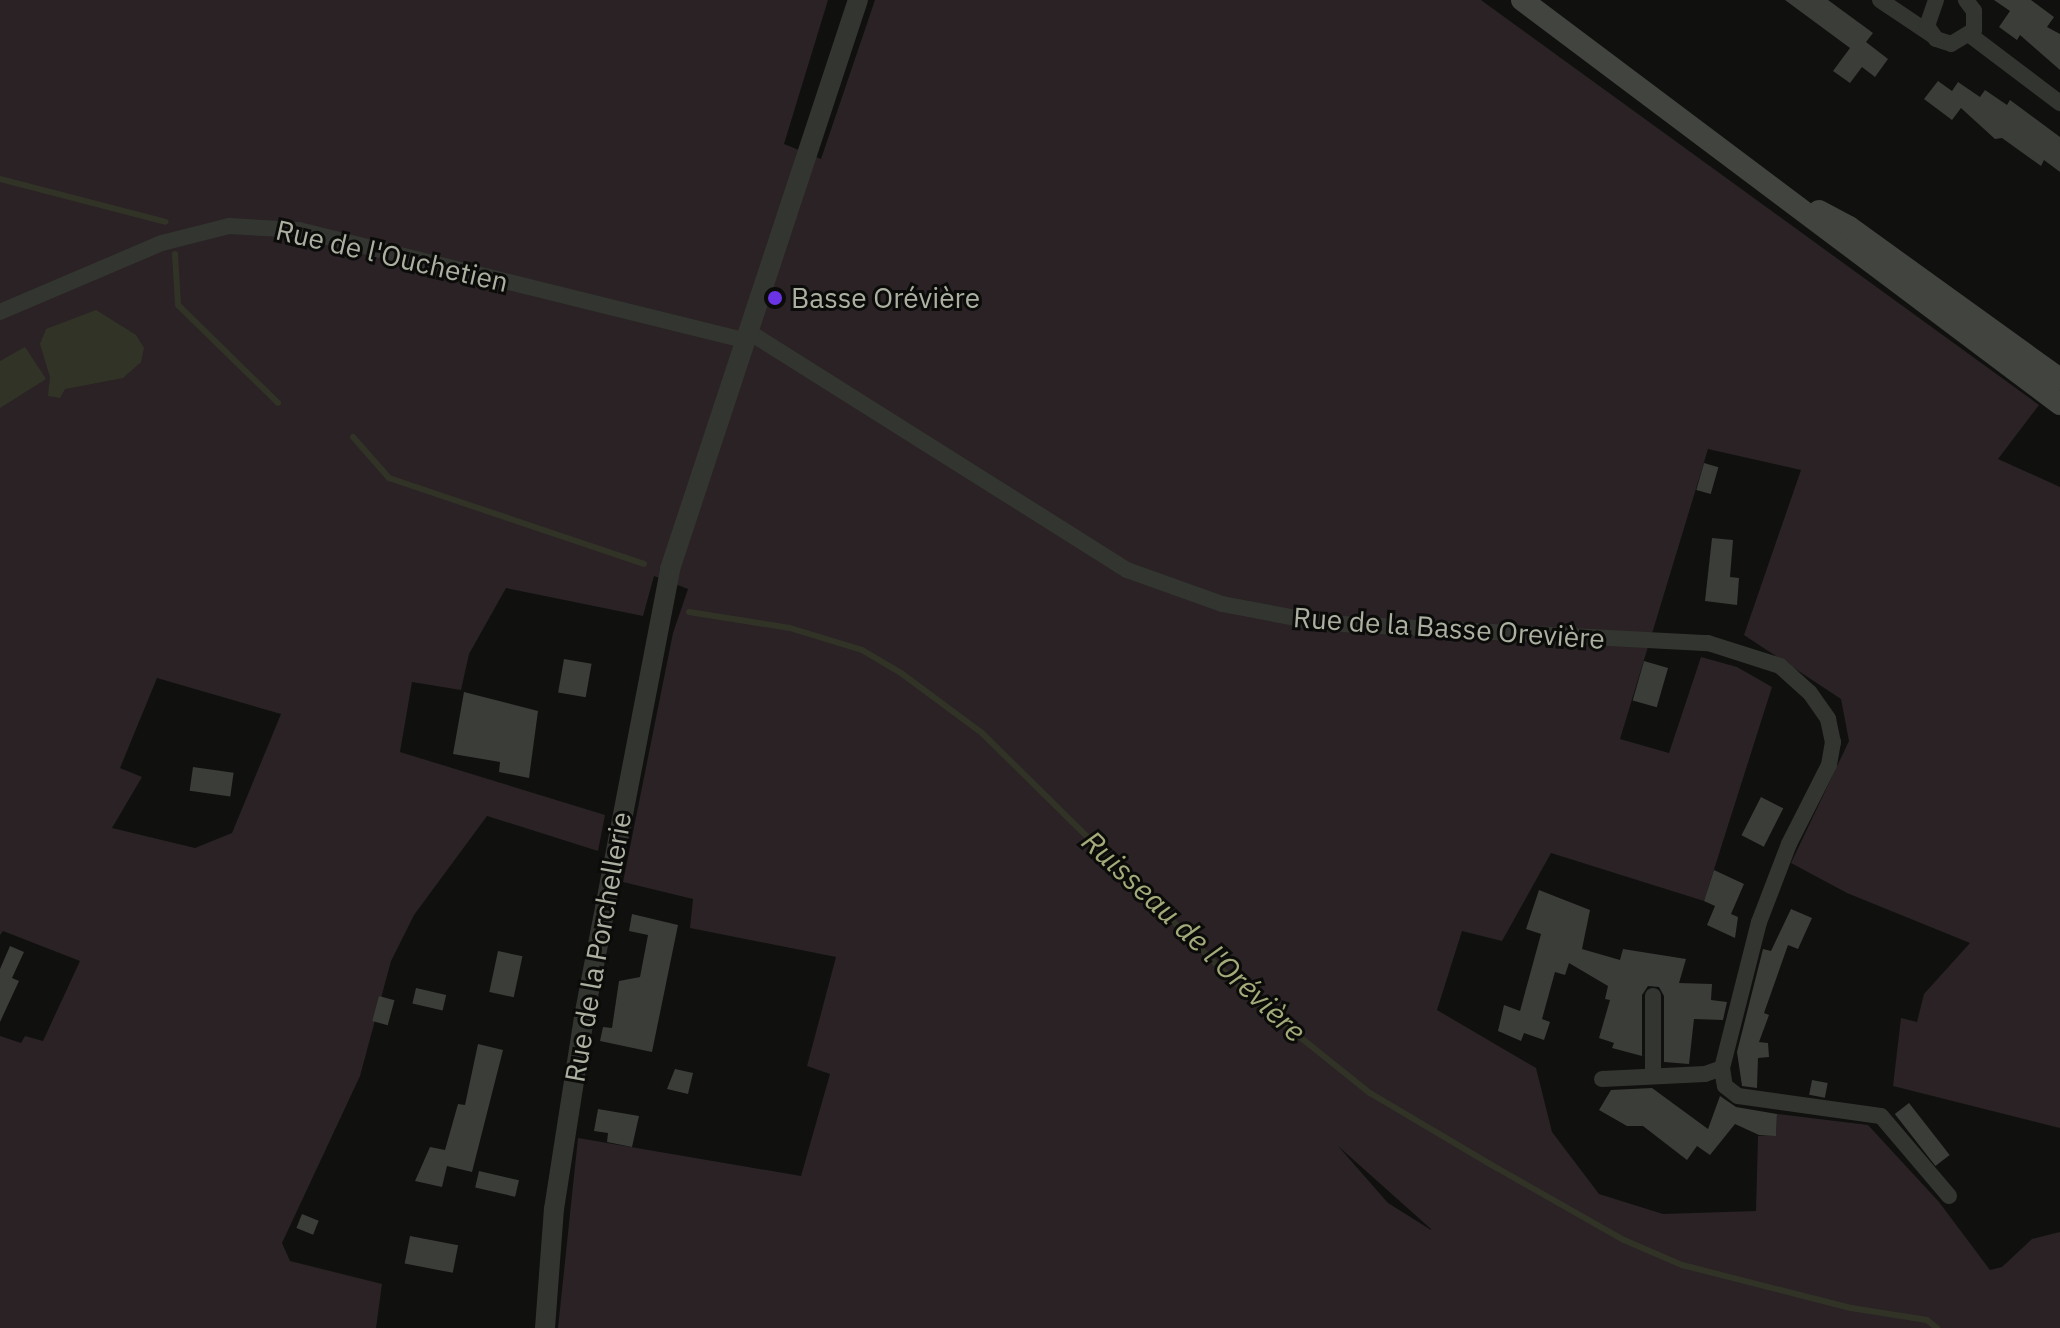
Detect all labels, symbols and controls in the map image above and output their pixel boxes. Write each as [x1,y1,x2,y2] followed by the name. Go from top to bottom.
[273,213,511,299] street label: Rue de l'Ouchetien
[791,281,980,315] place label: Basse Orévière
[766,289,784,307] marker: Basse Orévière
[1292,600,1606,656] street label: Rue de la Basse Orevière
[558,809,638,1085] street label: Rue de la Porchellerie
[1075,823,1313,1049] water label: Ruisseau de l'Orévière

